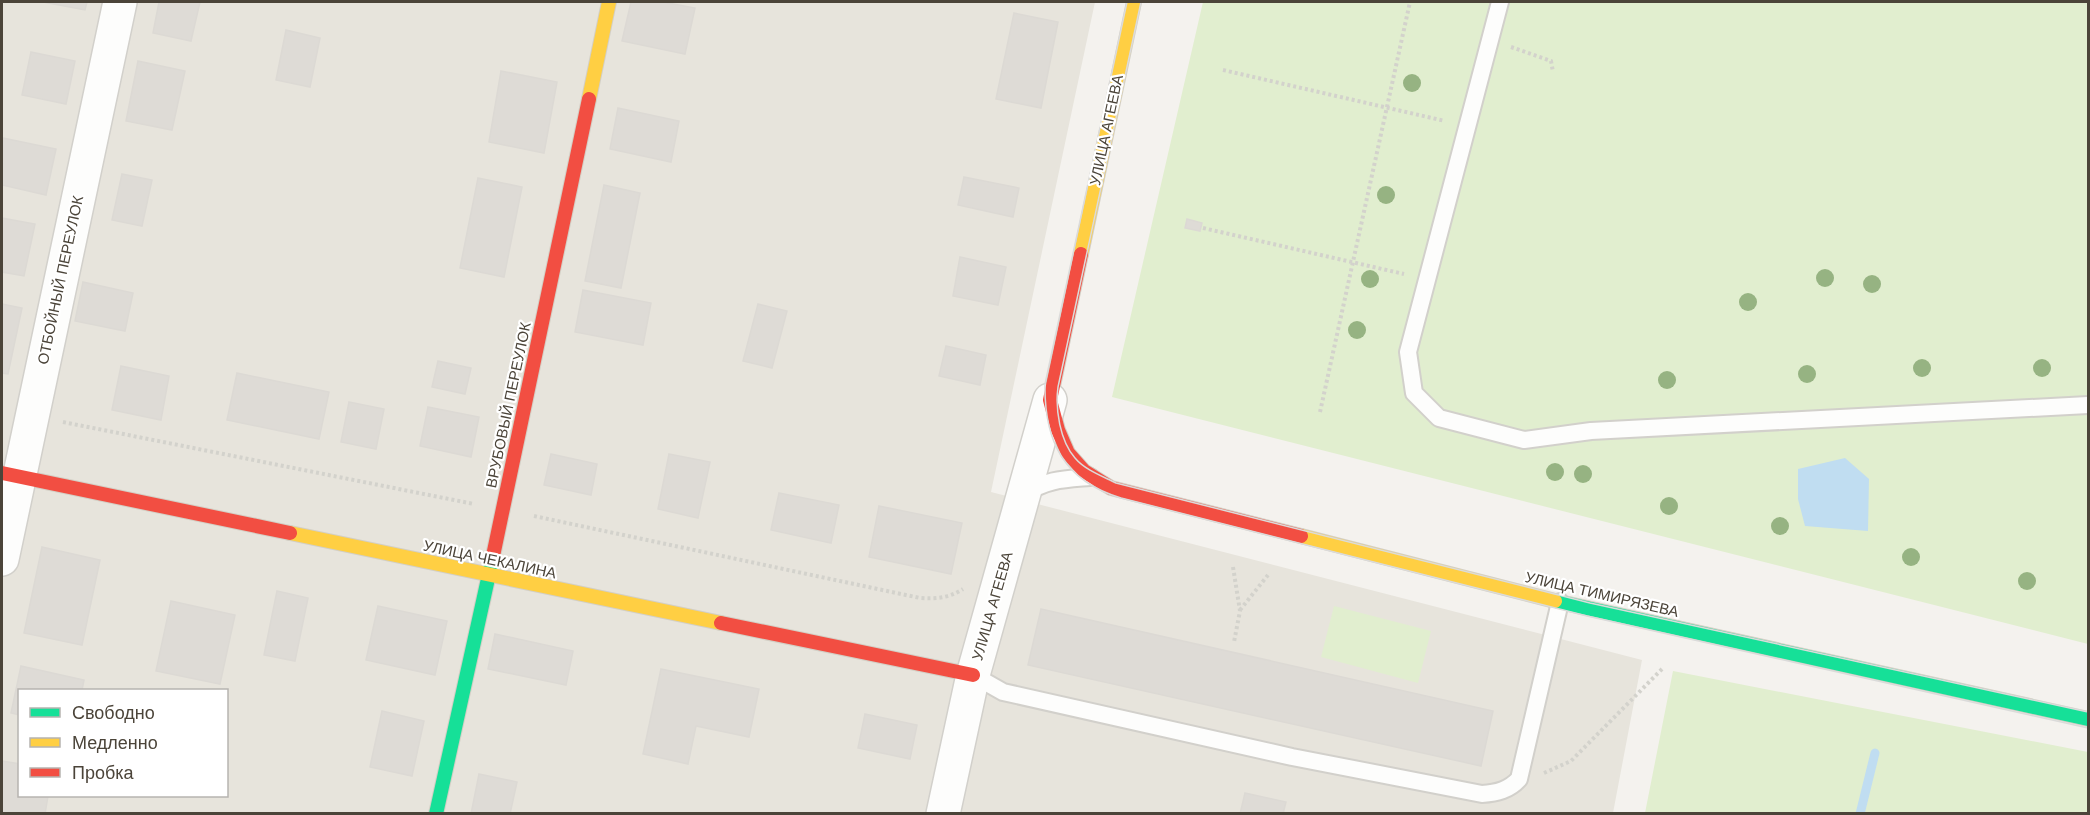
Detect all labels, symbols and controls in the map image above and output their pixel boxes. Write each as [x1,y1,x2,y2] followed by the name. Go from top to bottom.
[1086,73,1126,187] street label: УЛИЦА АГЕЕВА
[34,194,86,366] street label: ОТБОЙНЫЙ ПЕРЕУЛОК
[482,320,534,489] street label: ВРУБОВЫЙ ПЕРЕУЛОК
[422,537,558,581] street label: УЛИЦА ЧЕКАЛИНА
[968,550,1016,662] street label: УЛИЦА АГЕЕВА
[1523,568,1681,620] street label: УЛИЦА ТИМИРЯЗЕВА
[18,689,228,797] legend
[72,703,155,723] text: Свободно
[72,733,158,753] text: Медленно
[72,763,135,783] text: Пробка

